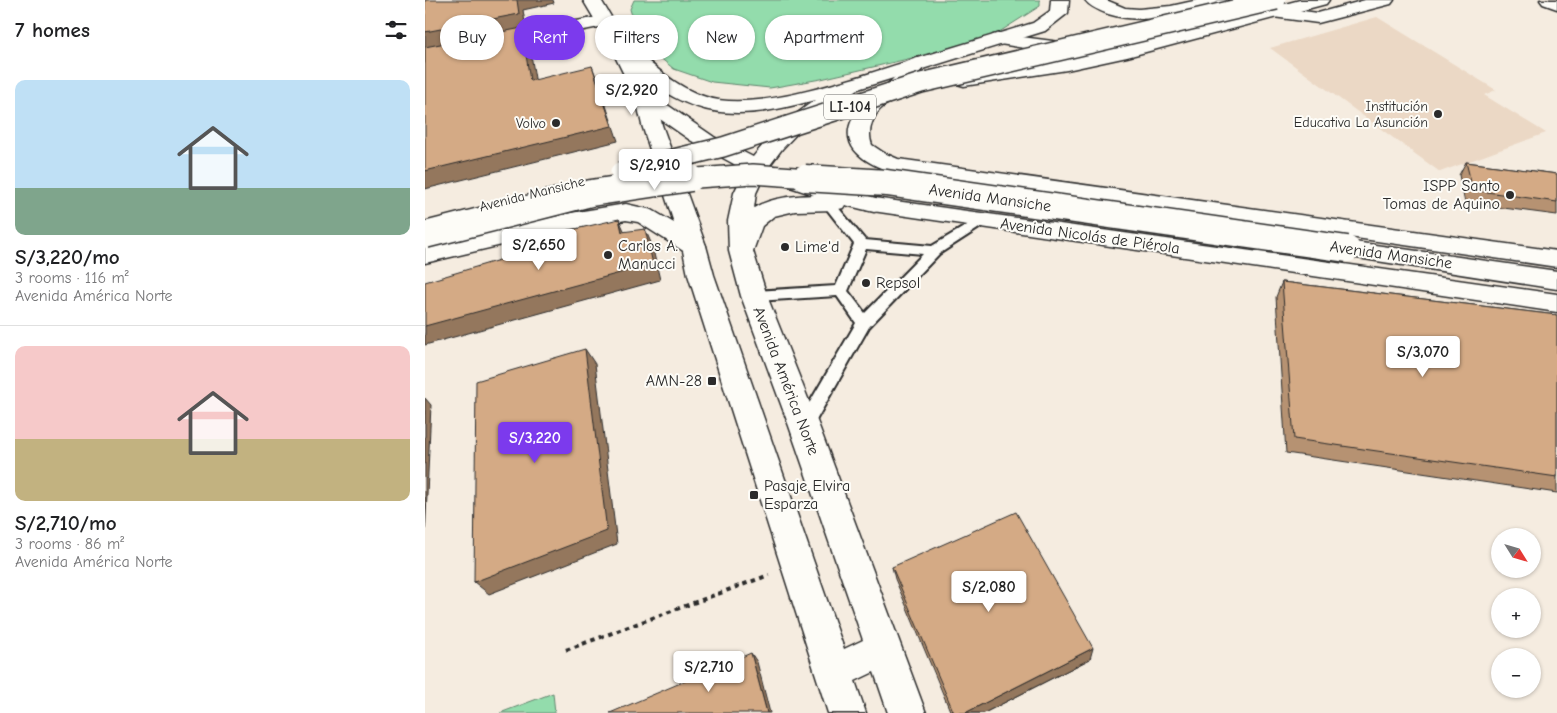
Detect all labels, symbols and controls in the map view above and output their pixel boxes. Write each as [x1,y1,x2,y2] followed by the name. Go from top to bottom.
[440,15,504,60] chip: Buy
[514,15,585,60] chip: Rent
[595,15,678,60] chip: Filters
[688,15,755,60] chip: New
[765,15,882,60] chip: Apartment
[382,16,410,44] icon: filters
[15,18,90,42] text: 7 homes
[586,74,678,116] pin: S/2,920
[606,81,658,99] text: S/2,920
[824,94,876,120] road number: LI-104
[1294,98,1428,131] place label: Institución Educativa La Asunción
[1432,108,1444,120] marker: Institución Educativa La Asunción
[168,113,258,203] icon: home
[516,115,546,132] place label: Volvo
[550,117,562,129] marker: Volvo
[609,148,701,191] pin: S/2,910
[630,156,680,174] text: S/2,910
[478,173,586,215] street label: Avenida Mansiche
[1383,177,1500,213] place label: ISPP Santo Tomas de Aquino
[928,181,1052,215] street label: Avenida Mansiche
[1504,189,1516,201] marker: ISPP Santo Tomas de Aquino
[999,214,1181,258] street label: Avenida Nicolás de Piérola
[493,228,585,271] pin: S/2,650
[513,236,565,254] text: S/2,650
[618,237,678,273] place label: Carlos A. Manucci
[795,238,840,256] place label: Lime'd
[1329,238,1453,272] street label: Avenida Mansiche
[779,241,791,253] marker: Lime'd
[15,245,120,269] text: S/3,220/mo
[602,249,614,261] marker: Carlos A. Manucci
[15,269,129,287] text: 3 rooms · 116 m²
[876,274,920,292] place label: Repsol
[860,277,872,289] marker: Repsol
[15,287,173,305] text: Avenida América Norte
[749,304,823,458] street label: Avenida América Norte
[1377,336,1469,378] pin: S/3,070
[1397,343,1449,361] text: S/3,070
[646,372,702,390] place label: AMN-28
[706,375,718,387] marker: AMN-28
[168,378,258,468] icon: home
[489,422,581,464] pin: S/3,220
[509,429,561,447] text: S/3,220
[764,477,850,513] place label: Pasaje Elvira Esparza
[748,489,760,501] marker: Pasaje Elvira Esparza
[15,511,117,535] text: S/2,710/mo
[1491,528,1541,578] north arrow
[1491,528,1541,698] map controls
[15,535,124,553] text: 3 rooms · 86 m²
[15,553,173,571] text: Avenida América Norte
[943,570,1035,613] pin: S/2,080
[962,578,1016,596] text: S/2,080
[1491,588,1541,638] button: +
[1491,648,1541,698] button: −
[663,650,755,693] pin: S/2,710
[684,658,734,676] text: S/2,710

